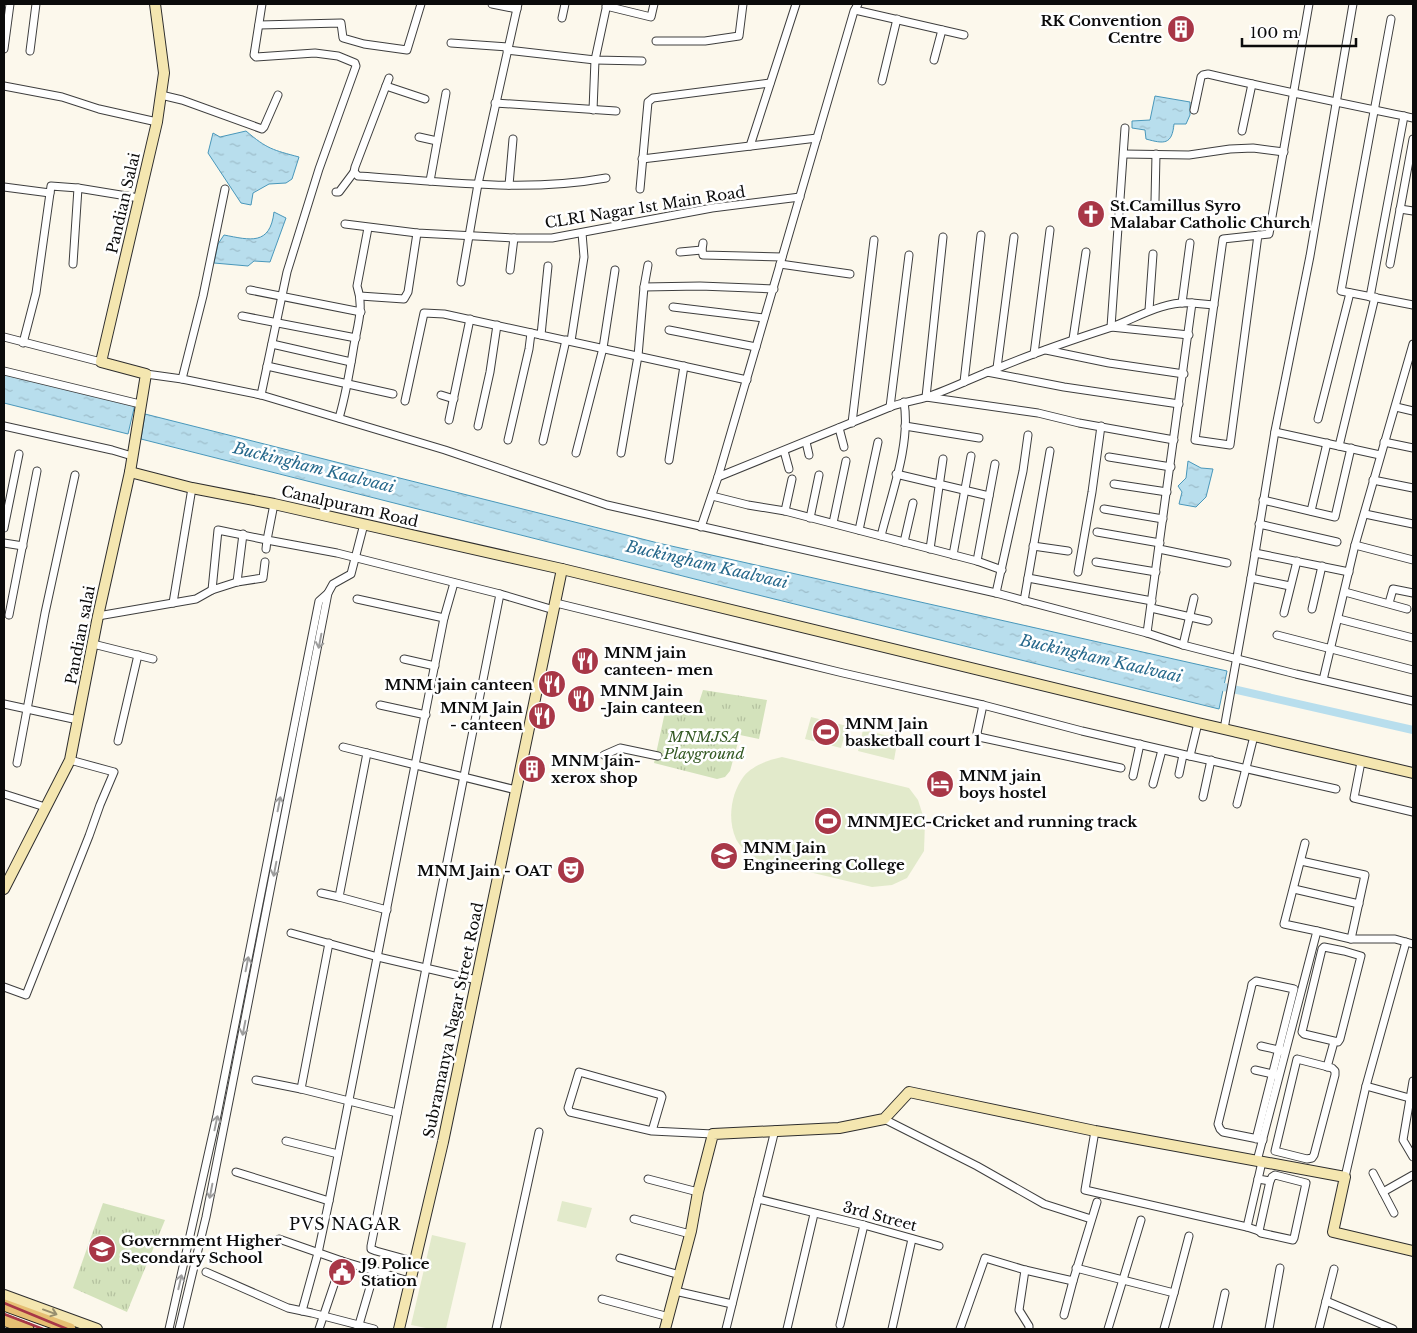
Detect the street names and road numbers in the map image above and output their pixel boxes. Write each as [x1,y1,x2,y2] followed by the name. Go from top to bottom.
[102,151,144,255] street label: Pandian Salai
[543,182,747,232] street label: CLRI Nagar 1st Main Road
[280,481,420,531] street label: Canalpuram Road
[61,584,99,686] street label: Pandian salai
[419,900,487,1140] street label: Subramanya Nagar Street Road
[841,1197,919,1235] street label: 3rd Street

